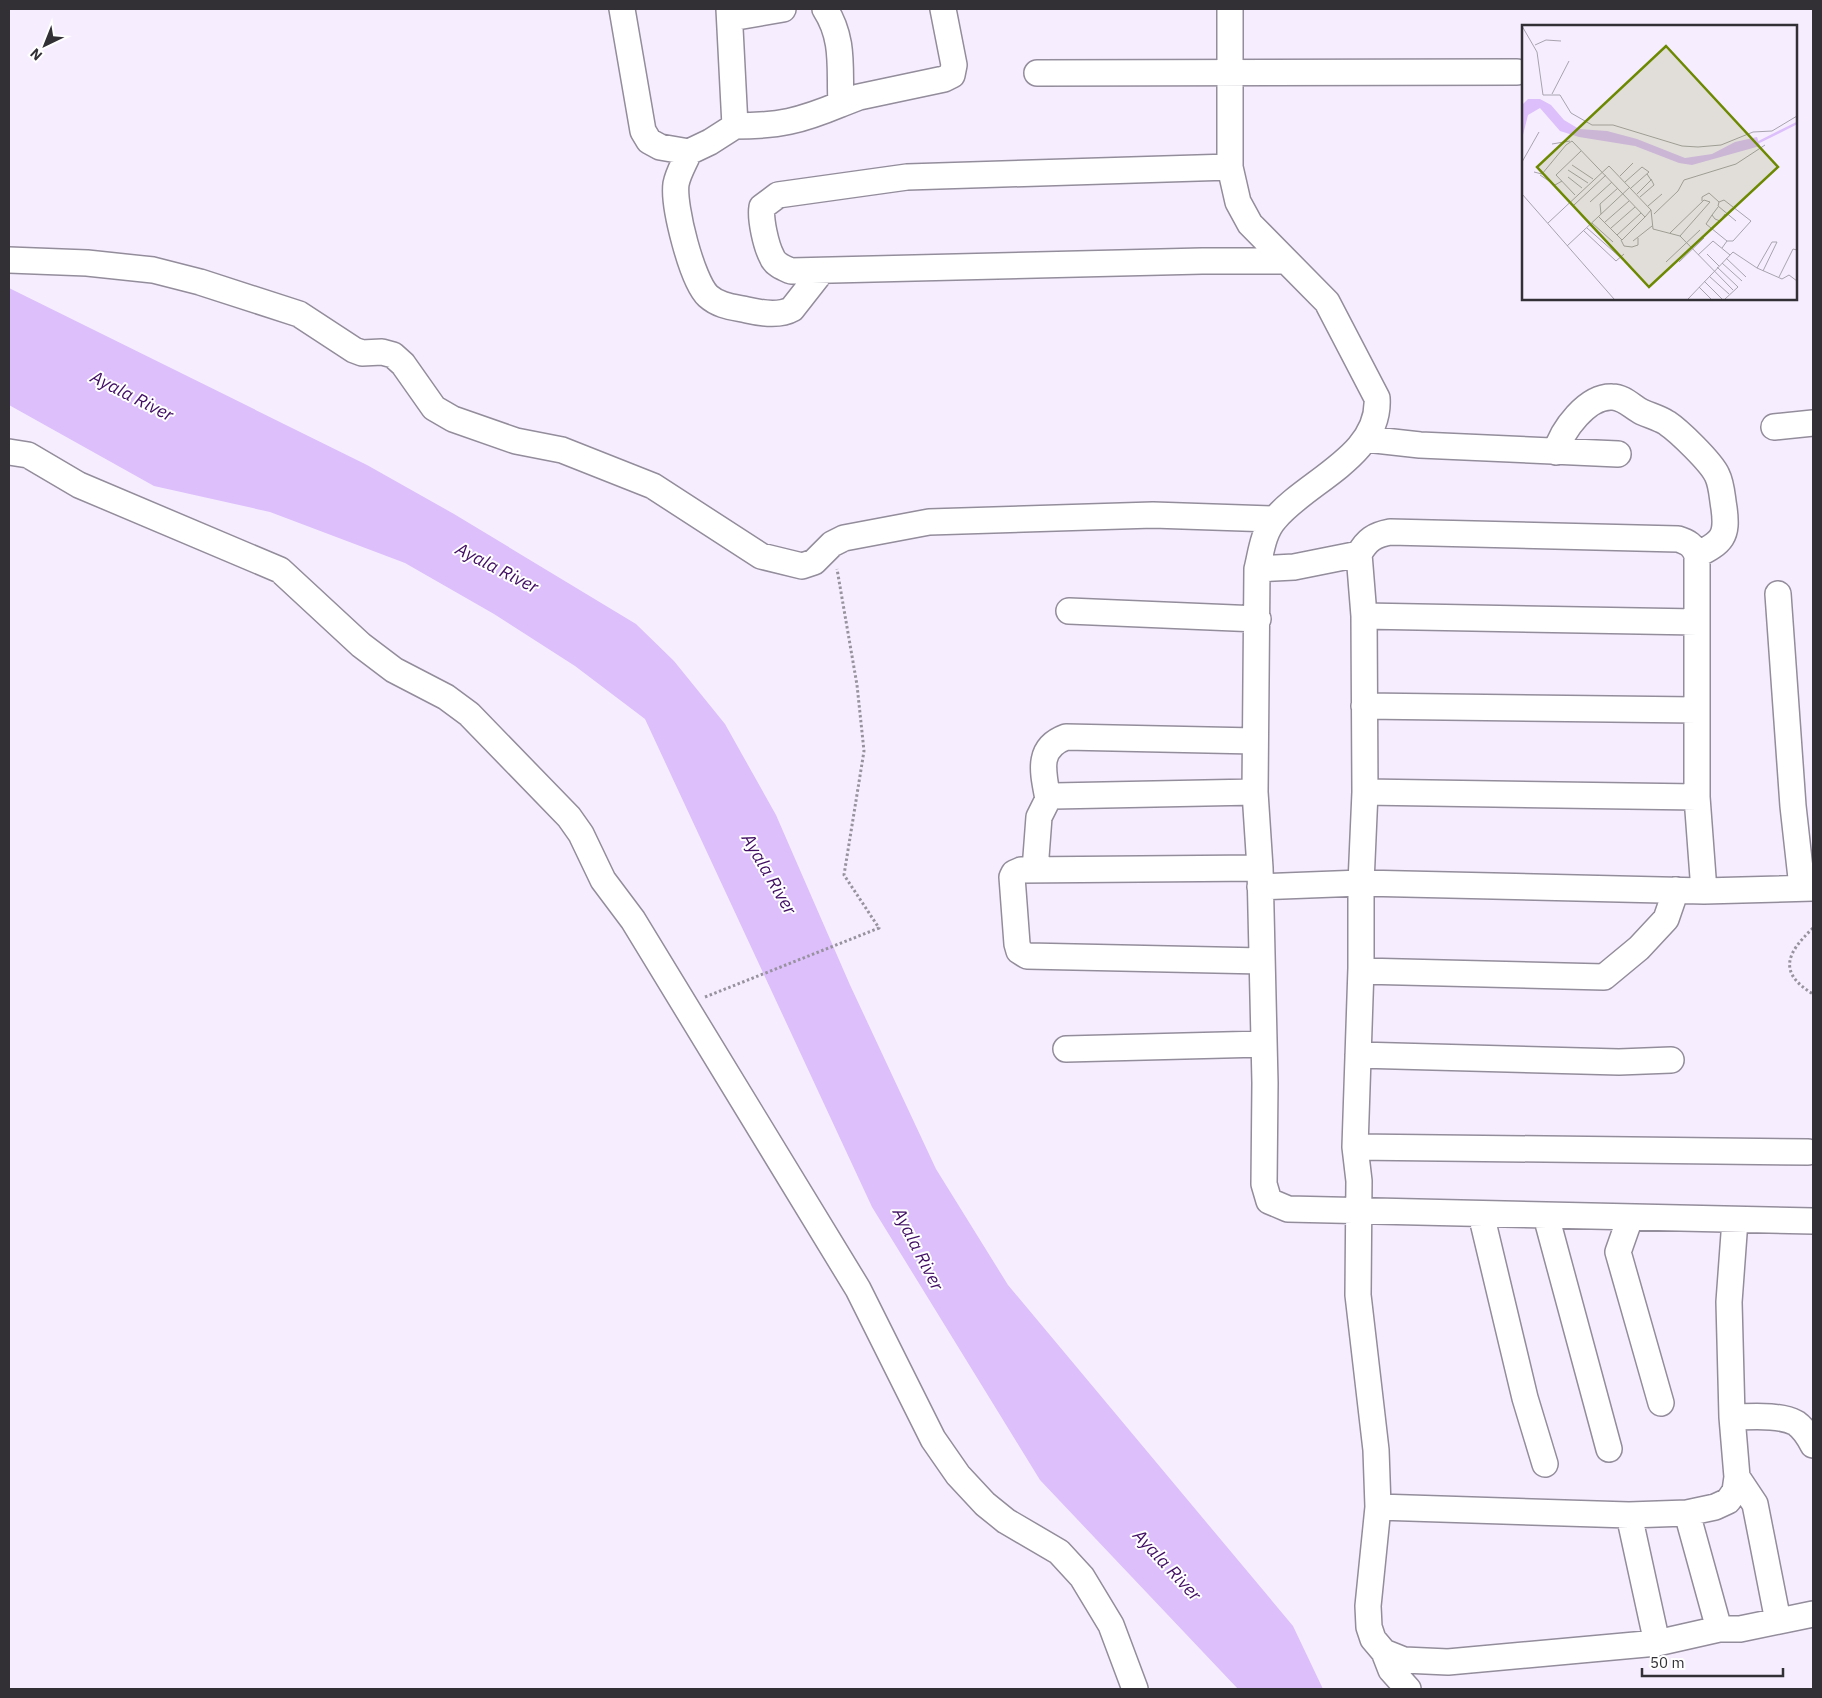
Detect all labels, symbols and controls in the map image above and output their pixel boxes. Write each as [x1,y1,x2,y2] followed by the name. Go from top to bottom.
[20,20,70,70] north arrow
[1522,25,1797,300] inset map
[26,44,46,65] text: N
[86,364,178,426] water label: Ayala River
[451,536,543,598] water label: Ayala River
[737,828,802,919] water label: Ayala River
[887,1203,949,1294] water label: Ayala River
[1128,1523,1207,1606] water label: Ayala River
[1642,1646,1783,1678] scale bar
[1650,1653,1685,1672] text: 50 m

